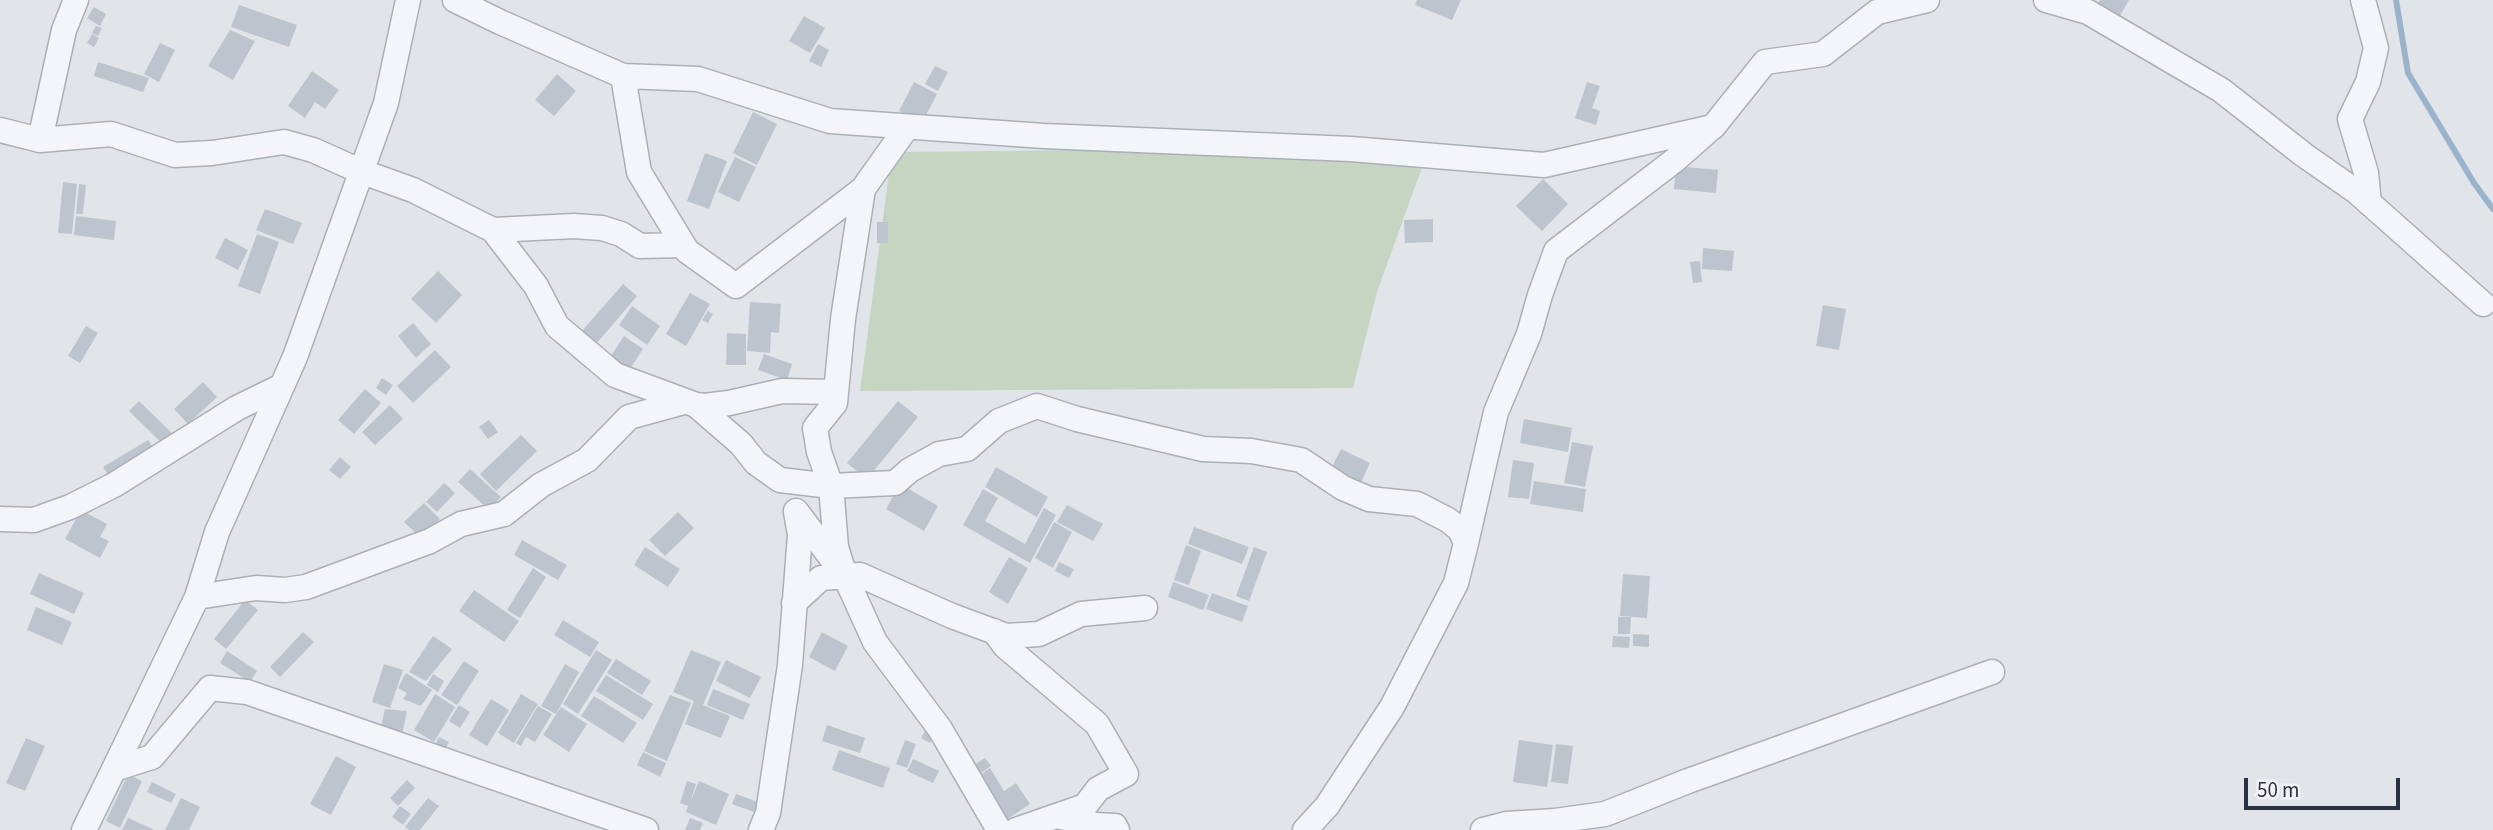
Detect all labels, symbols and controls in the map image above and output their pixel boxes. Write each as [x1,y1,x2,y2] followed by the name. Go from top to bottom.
[2248,764,2404,808] scale bar
[2257,775,2299,805] text: 50 m

